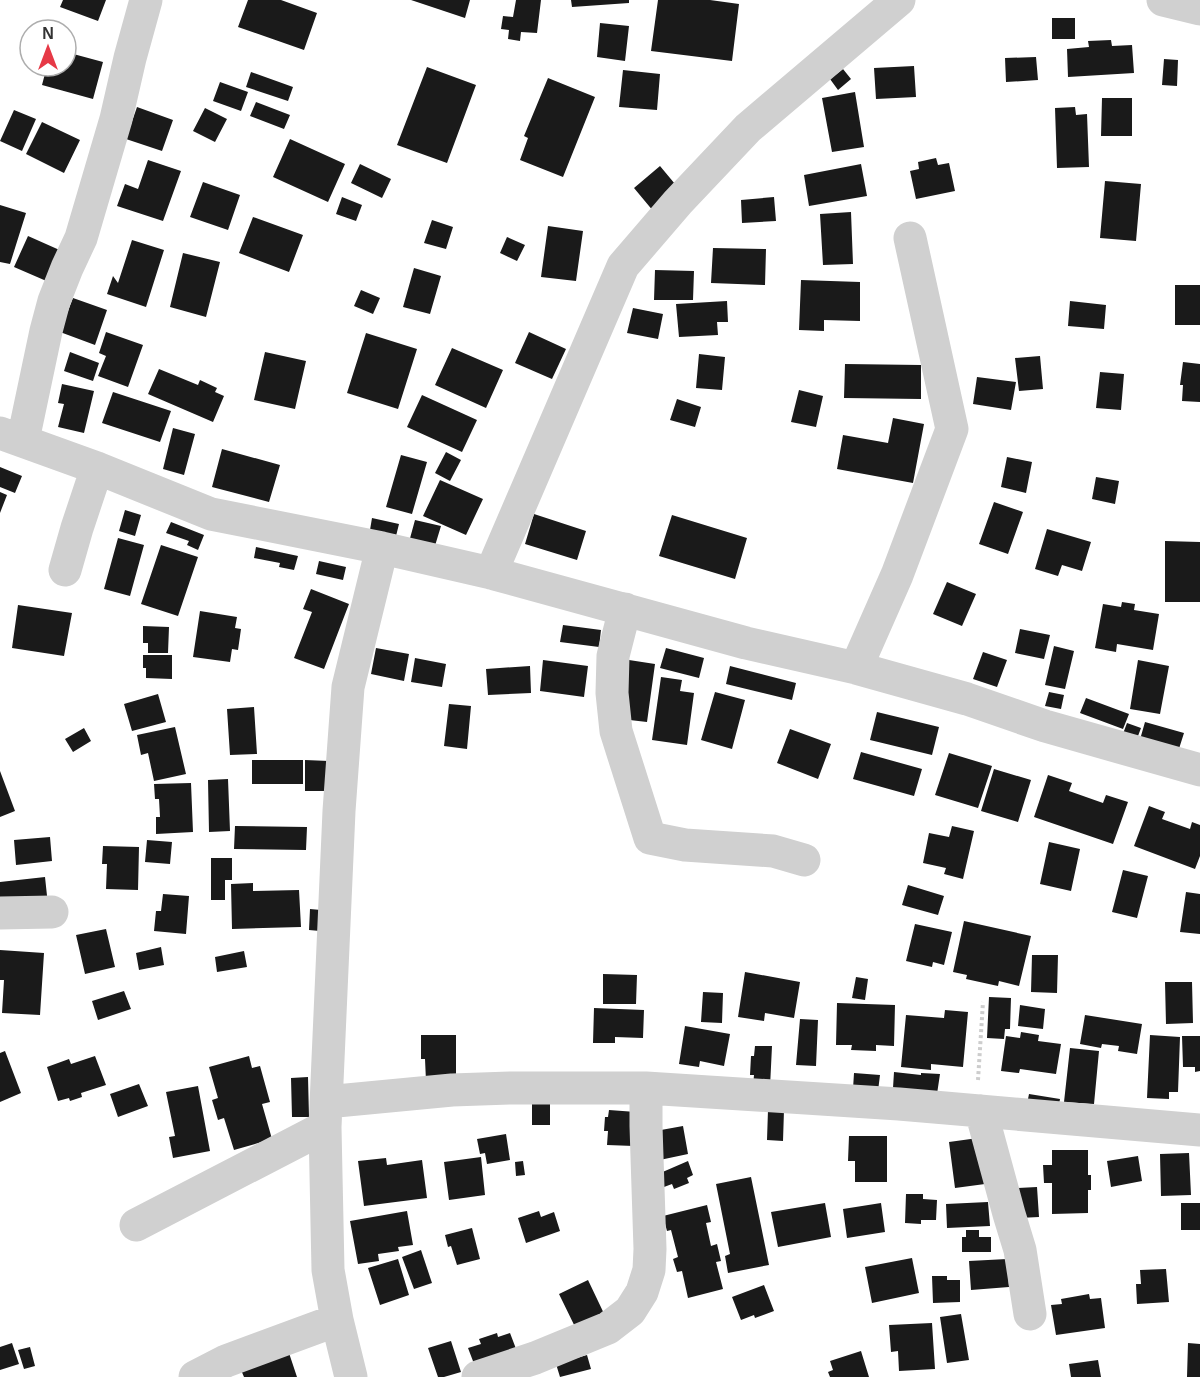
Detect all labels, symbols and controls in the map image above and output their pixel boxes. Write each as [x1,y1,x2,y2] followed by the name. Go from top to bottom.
[18,18,78,78] north arrow
[42,25,54,42] text: N

